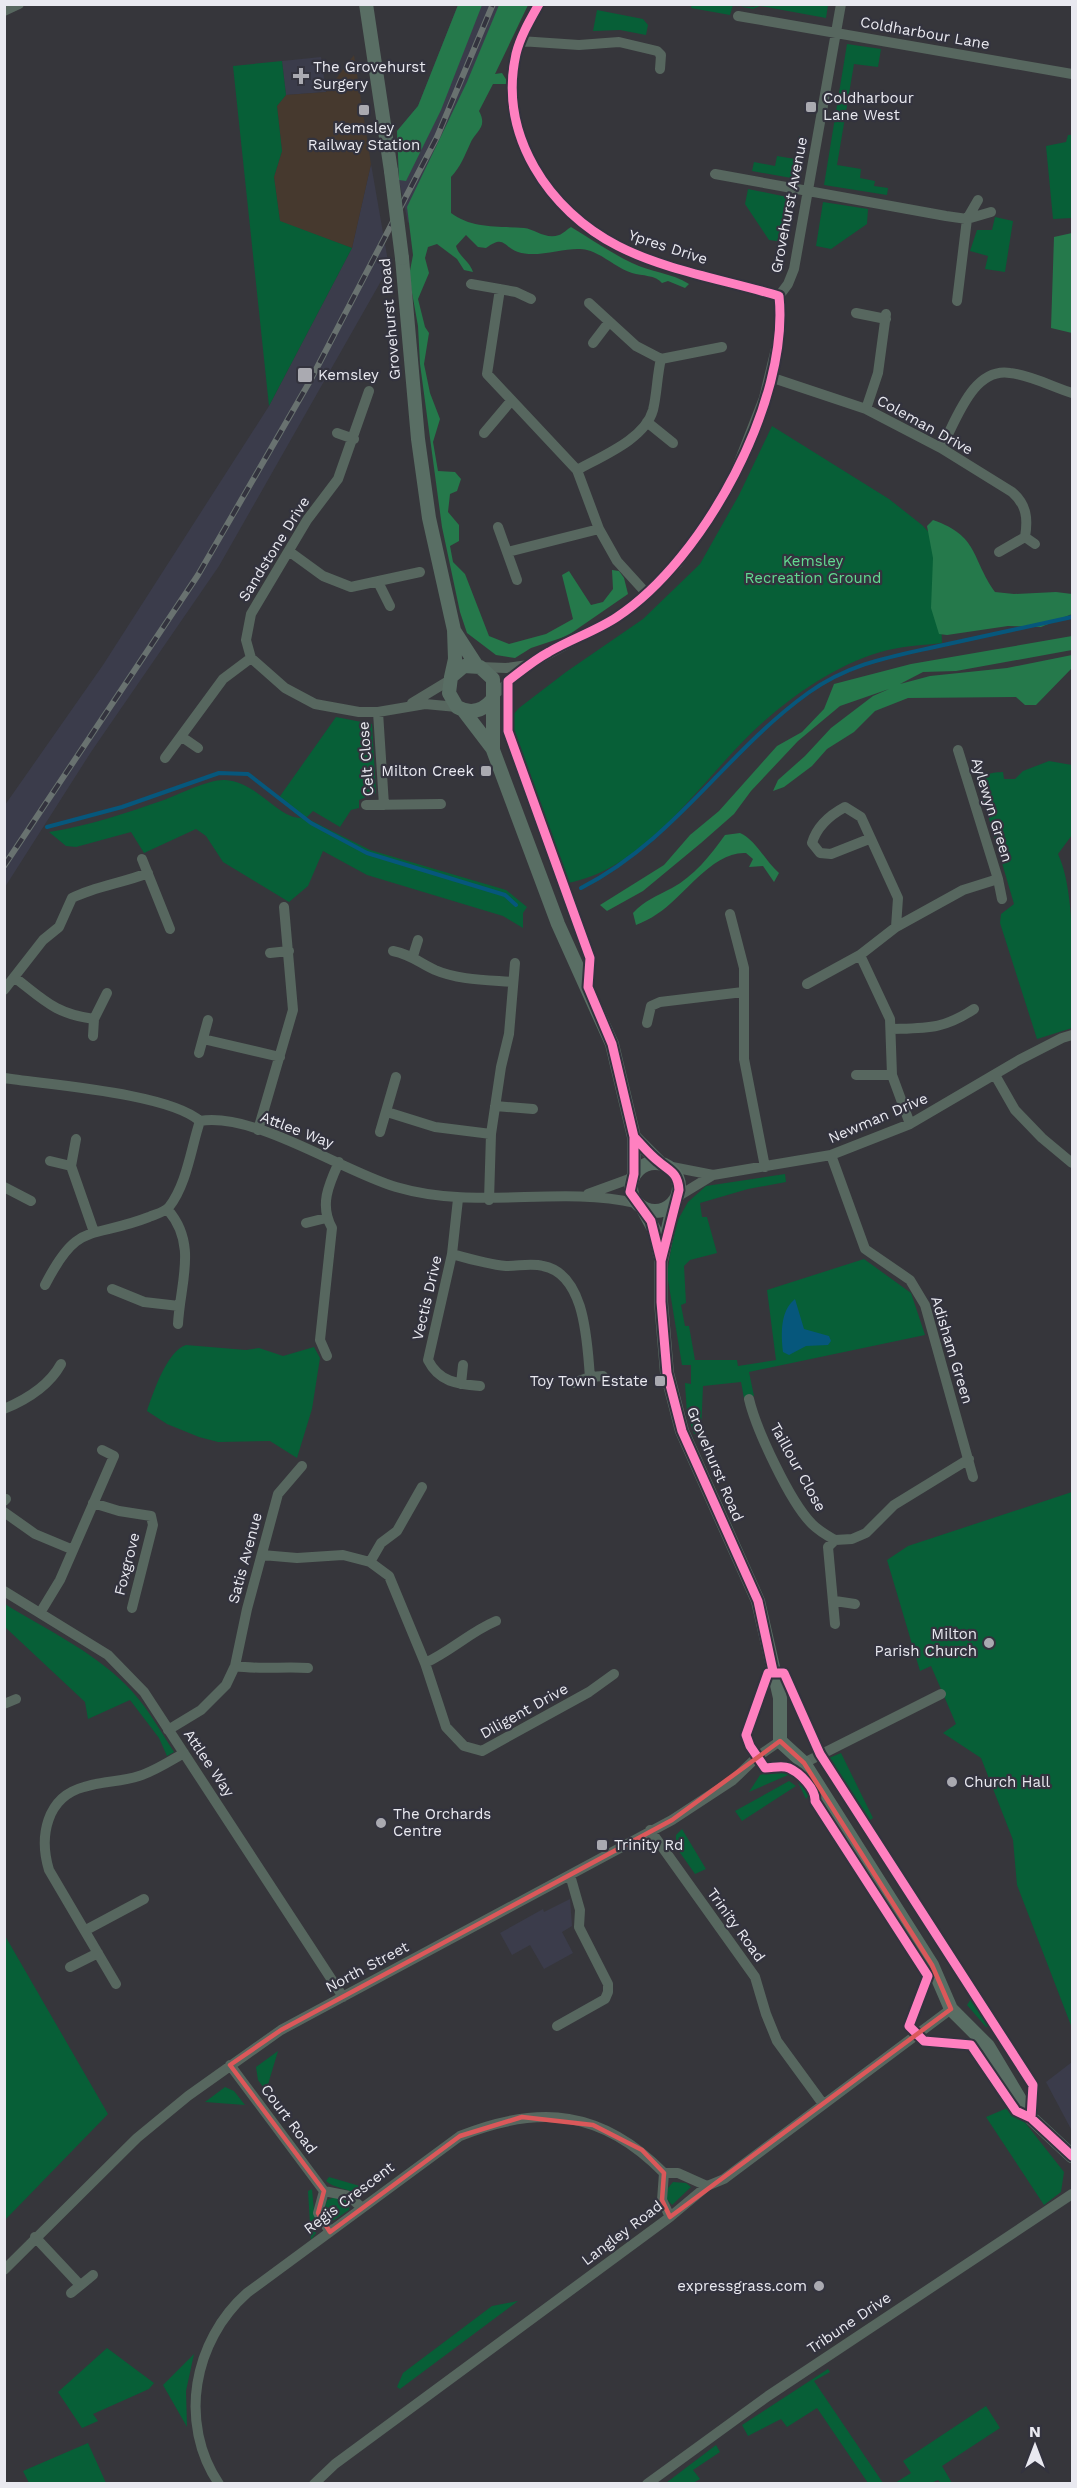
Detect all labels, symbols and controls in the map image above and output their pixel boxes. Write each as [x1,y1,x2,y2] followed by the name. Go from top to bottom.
[859,13,991,53] street label: Coldharbour Lane
[313,58,426,93] place label: The Grovehurst Surgery
[294,69,308,83] marker: The Grovehurst Surgery
[823,89,914,124] place label: Coldharbour Lane West
[804,100,818,114] marker: Coldharbour Lane West
[357,103,371,117] marker: Kemsley Railway Station
[308,119,420,154] place label: Kemsley Railway Station
[767,135,811,275] street label: Grovehurst Avenue
[626,226,710,268] street label: Ypres Drive
[376,257,404,381] street label: Grovehurst Road
[296,366,314,384] marker: Kemsley
[318,366,379,384] place label: Kemsley
[874,391,976,459] street label: Coleman Drive
[235,493,313,605] street label: Sandstone Drive
[745,552,881,587] park label: Kemsley Recreation Ground
[354,721,378,797] street label: Celt Close
[968,756,1016,864] street label: Aylewyn Green
[381,762,474,780] place label: Milton Creek
[479,764,493,778] marker: Milton Creek
[826,1089,930,1147] street label: Newman Drive
[258,1108,337,1152] street label: Attlee Way
[408,1254,446,1342] street label: Vectis Drive
[927,1294,977,1406] street label: Adisham Green
[530,1372,648,1390] place label: Toy Town Estate
[653,1374,667,1388] marker: Toy Town Estate
[683,1404,747,1524] street label: Grovehurst Road
[766,1419,830,1515] street label: Taillour Close
[224,1511,266,1605] street label: Satis Avenue
[110,1531,144,1597] street label: Foxgrove
[875,1625,977,1660] place label: Milton Parish Church
[982,1636,996,1650] marker: Milton Parish Church
[477,1679,571,1743] street label: Diligent Drive
[180,1726,238,1800] street label: Attlee Way
[964,1773,1051,1791] place label: Church Hall
[945,1775,959,1789] marker: Church Hall
[393,1805,491,1840] place label: The Orchards Centre
[374,1816,388,1830] marker: The Orchards Centre
[614,1836,683,1854] place label: Trinity Rd
[595,1838,609,1852] marker: Trinity Rd
[703,1885,769,1965] street label: Trinity Road
[322,1937,412,1996] street label: North Street
[257,2081,321,2157] street label: Court Road
[300,2158,398,2238] street label: Regis Crescent
[578,2197,666,2269] street label: Langley Road
[677,2277,807,2295] place label: expressgrass.com
[812,2279,826,2293] marker: expressgrass.com
[804,2288,894,2358] street label: Tribune Drive
[1005,2416,1065,2476] north arrow
[1029,2422,1041,2441] text: N

